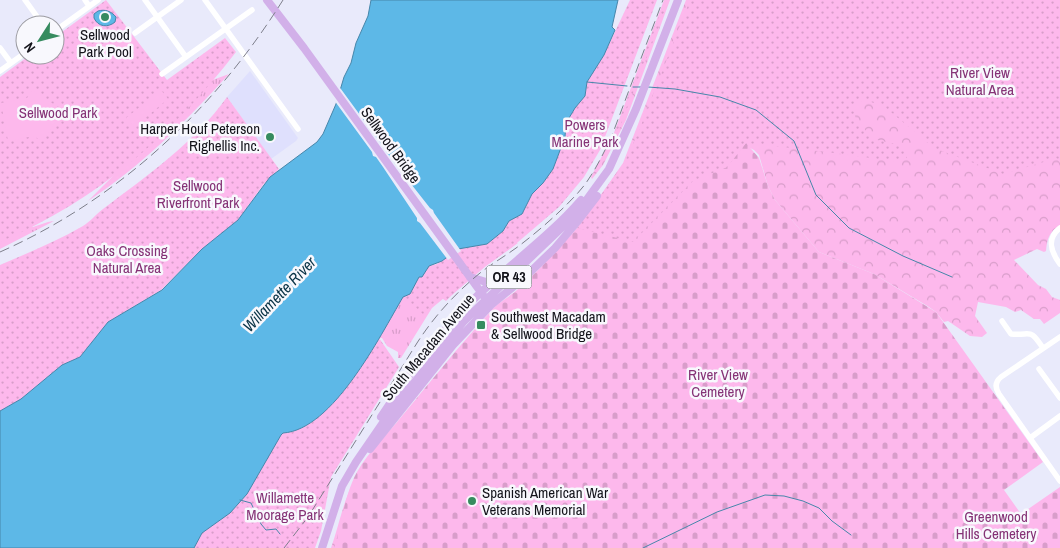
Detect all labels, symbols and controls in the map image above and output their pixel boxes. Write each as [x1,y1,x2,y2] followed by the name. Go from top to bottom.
[99,11,111,23] marker: Sellwood Park Pool
[15,15,65,65] north arrow
[78,24,132,62] place label: Sellwood Park Pool
[20,39,39,56] text: N
[946,62,1014,100] park label: River View Natural Area
[19,102,98,123] park label: Sellwood Park
[356,103,426,188] street label: Sellwood Bridge
[552,114,619,152] park label: Powers Marine Park
[140,118,260,156] place label: Harper Houf Peterson Righellis Inc.
[264,131,276,143] marker: Harper Houf Peterson Righellis Inc.
[157,175,240,213] park label: Sellwood Riverfront Park
[86,240,168,278] park label: Oaks Crossing Natural Area
[238,251,321,336] water label: Willamette River
[486,266,532,288] road number: OR 43
[377,289,479,405] street label: South Macadam Avenue
[491,306,606,344] place label: Southwest Macadam & Sellwood Bridge
[475,319,487,331] marker: Southwest Macadam & Sellwood Bridge
[688,364,748,402] park label: River View Cemetery
[482,482,608,520] place label: Spanish American War Veterans Memorial
[246,487,324,525] park label: Willamette Moorage Park
[466,495,478,507] marker: Spanish American War Veterans Memorial
[956,506,1037,544] park label: Greenwood Hills Cemetery

